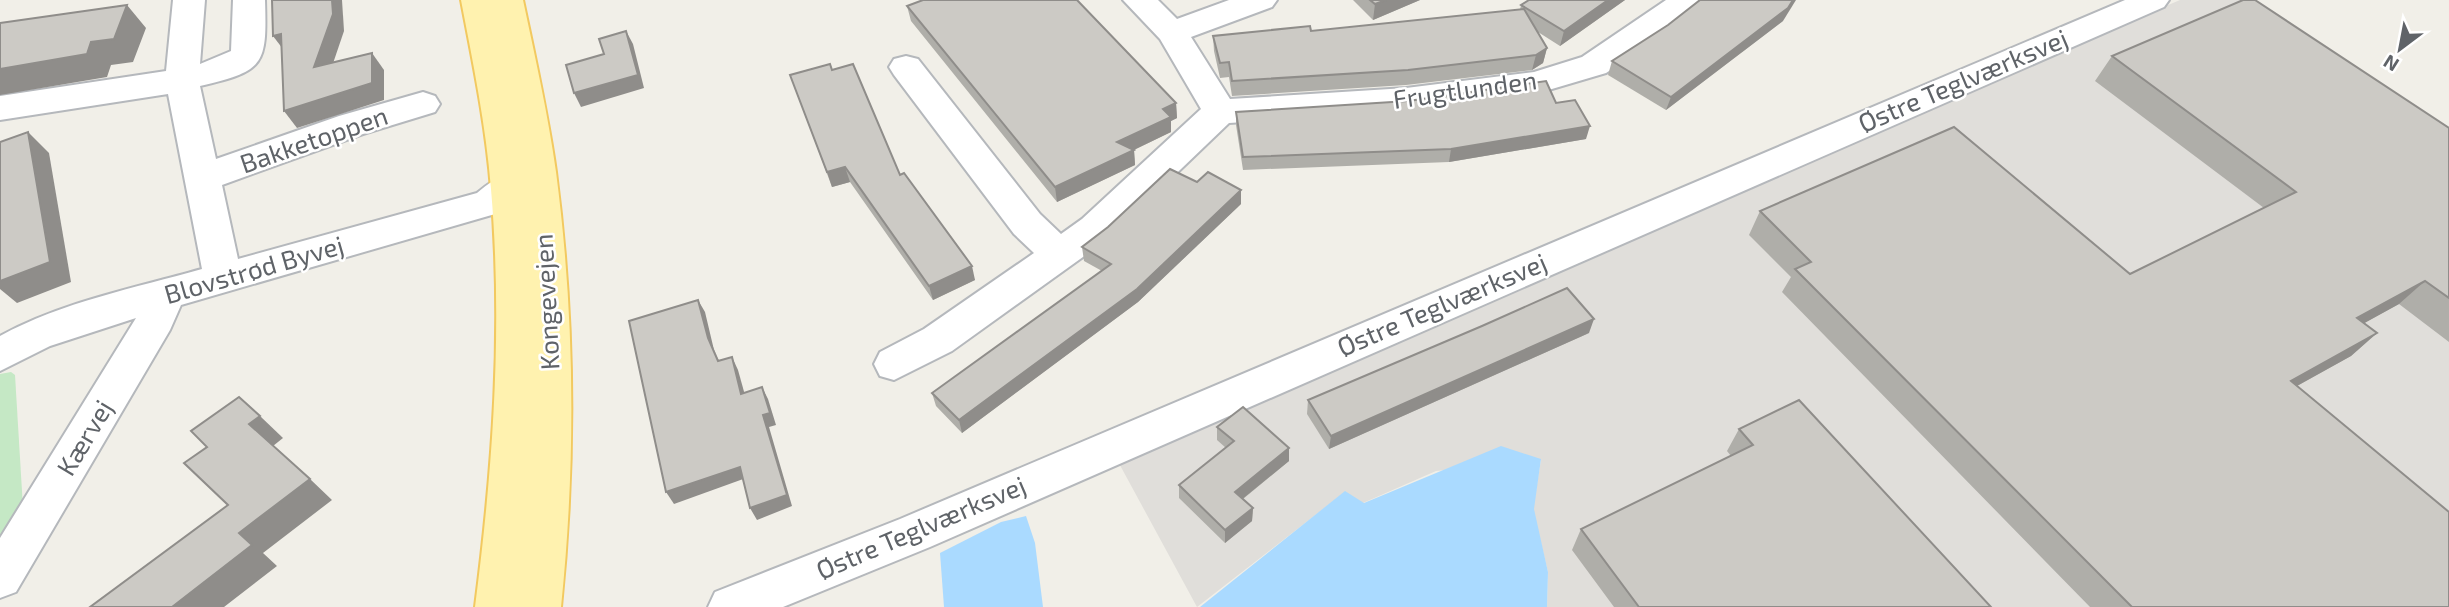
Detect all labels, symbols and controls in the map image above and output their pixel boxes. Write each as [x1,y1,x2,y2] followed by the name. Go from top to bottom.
[2365,14,2435,84] north arrow
[1853,21,2072,138] street label: Østre Teglværksvej
[2379,50,2403,77] text: N
[1391,63,1539,114] street label: Frugtlunden
[235,99,392,178] street label: Bakketoppen
[160,228,347,309] street label: Blovstrød Byvej
[526,233,565,371] street label: Kongevejen
[1332,245,1551,362] street label: Østre Teglværksvej
[49,394,118,481] street label: Kærvej
[811,468,1030,585] street label: Østre Teglværksvej

